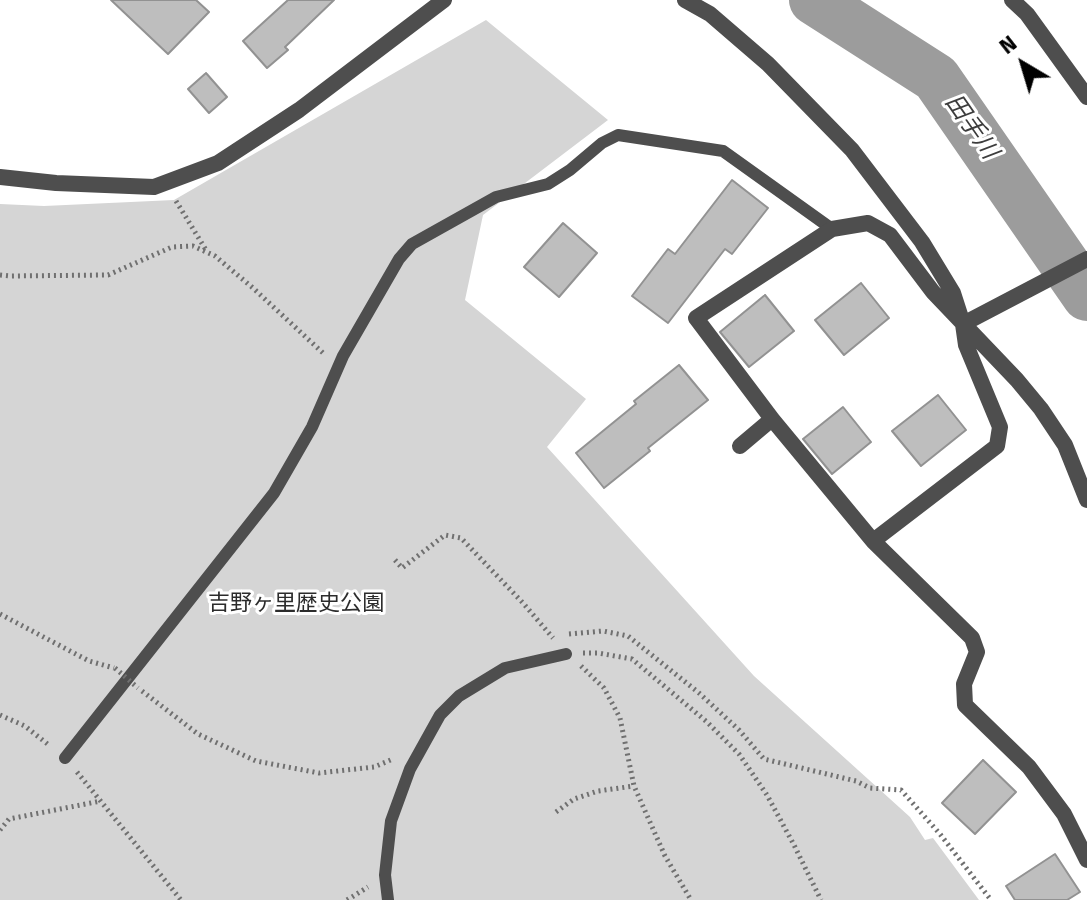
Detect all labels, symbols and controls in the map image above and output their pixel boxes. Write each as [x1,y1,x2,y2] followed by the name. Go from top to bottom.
[983,24,1063,104] north arrow
[994,30,1022,60] text: N
[939,89,1003,165] water label: 田手川
[208,591,384,617] park label: 吉野ヶ里歴史公園

